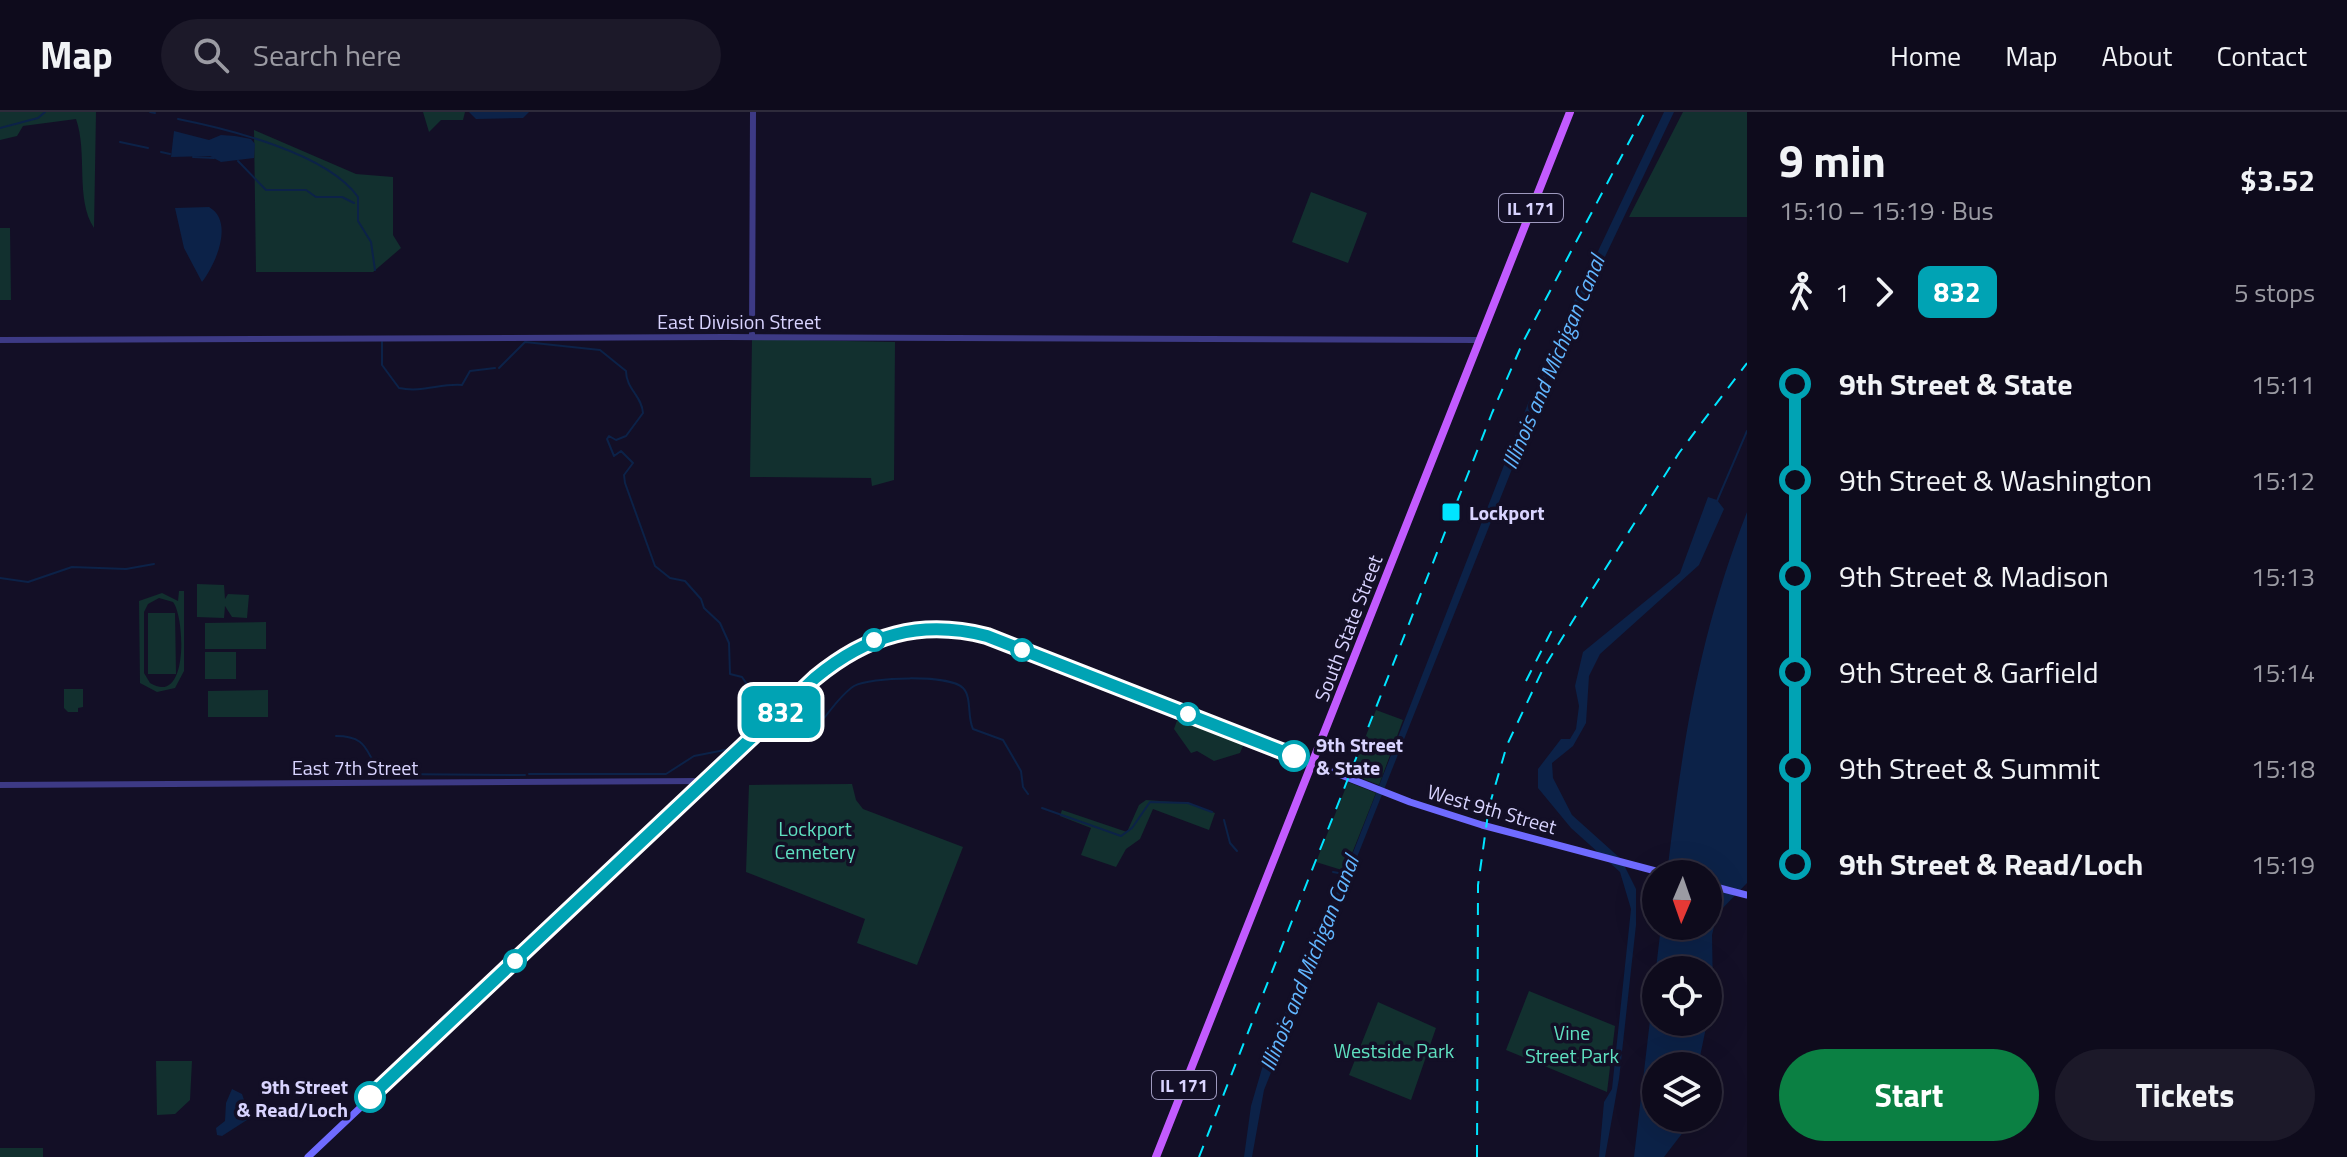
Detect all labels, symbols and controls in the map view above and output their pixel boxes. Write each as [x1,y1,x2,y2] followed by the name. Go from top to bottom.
[161,19,721,91] search box
[40,26,113,84] text: Map
[253,32,402,78] text: Search here
[189,33,233,77] icon: search
[1890,34,1961,77] text: Home
[2005,34,2058,77] text: Map
[2102,34,2172,77] text: About
[2216,34,2307,77] text: Contact
[1779,127,1886,194] text: 9 min
[2240,157,2315,203] text: $3.52
[1779,191,1994,230] text: 15:10 – 15:19 · Bus
[1499,194,1563,222] road number: IL 171
[1493,248,1614,474] water label: Illinois and Michigan Canal
[1779,270,1823,314] icon: walk
[1862,270,1906,314] icon: forward
[1934,270,1981,313] text: 832
[1835,273,1850,312] text: 1
[2234,273,2315,312] text: 5 stops
[657,306,821,337] street label: East Division Street
[1839,361,2073,407] text: 9th Street & State
[2251,365,2315,404] text: 15:11
[1839,457,2152,503] text: 9th Street & Washington
[2251,461,2315,500] text: 15:12
[1469,497,1545,528] place label: Lockport
[1440,501,1462,523] marker: Lockport
[1306,550,1390,706] street label: South State Street
[1839,553,2109,599] text: 9th Street & Madison
[2251,557,2315,596] text: 15:13
[863,629,885,651] unlabelled marker
[1011,639,1033,661] unlabelled marker
[1839,649,2099,695] text: 9th Street & Garfield
[2251,653,2315,692] text: 15:14
[735,686,827,738] line badge: 832
[757,690,805,733] text: 832
[1177,703,1199,725] unlabelled marker
[1316,729,1403,783] place label: 9th Street & State
[1279,741,1309,771] marker: 9th Street & State
[1839,745,2100,791] text: 9th Street & Summit
[2251,749,2315,788] text: 15:18
[292,752,418,783] street label: East 7th Street
[1424,776,1560,842] street label: West 9th Street
[774,813,856,867] park label: Lockport Cemetery
[1839,841,2143,887] text: 9th Street & Read/Loch
[2251,845,2315,884] text: 15:19
[1250,848,1369,1076] water label: Illinois and Michigan Canal
[1642,860,1722,940] north arrow
[1642,860,1722,1132] map controls
[504,950,526,972] unlabelled marker
[1642,956,1722,1036] button: locate
[1525,1017,1620,1071] park label: Vine Street Park
[1334,1035,1455,1066] park label: Westside Park
[1779,1049,2039,1141] button: Start
[2055,1049,2315,1141] button: Tickets
[1642,1052,1722,1132] button: layers
[237,1071,348,1125] place label: 9th Street & Read/Loch
[1152,1071,1216,1099] road number: IL 171
[355,1082,385,1112] marker: 9th Street & Read/Loch

